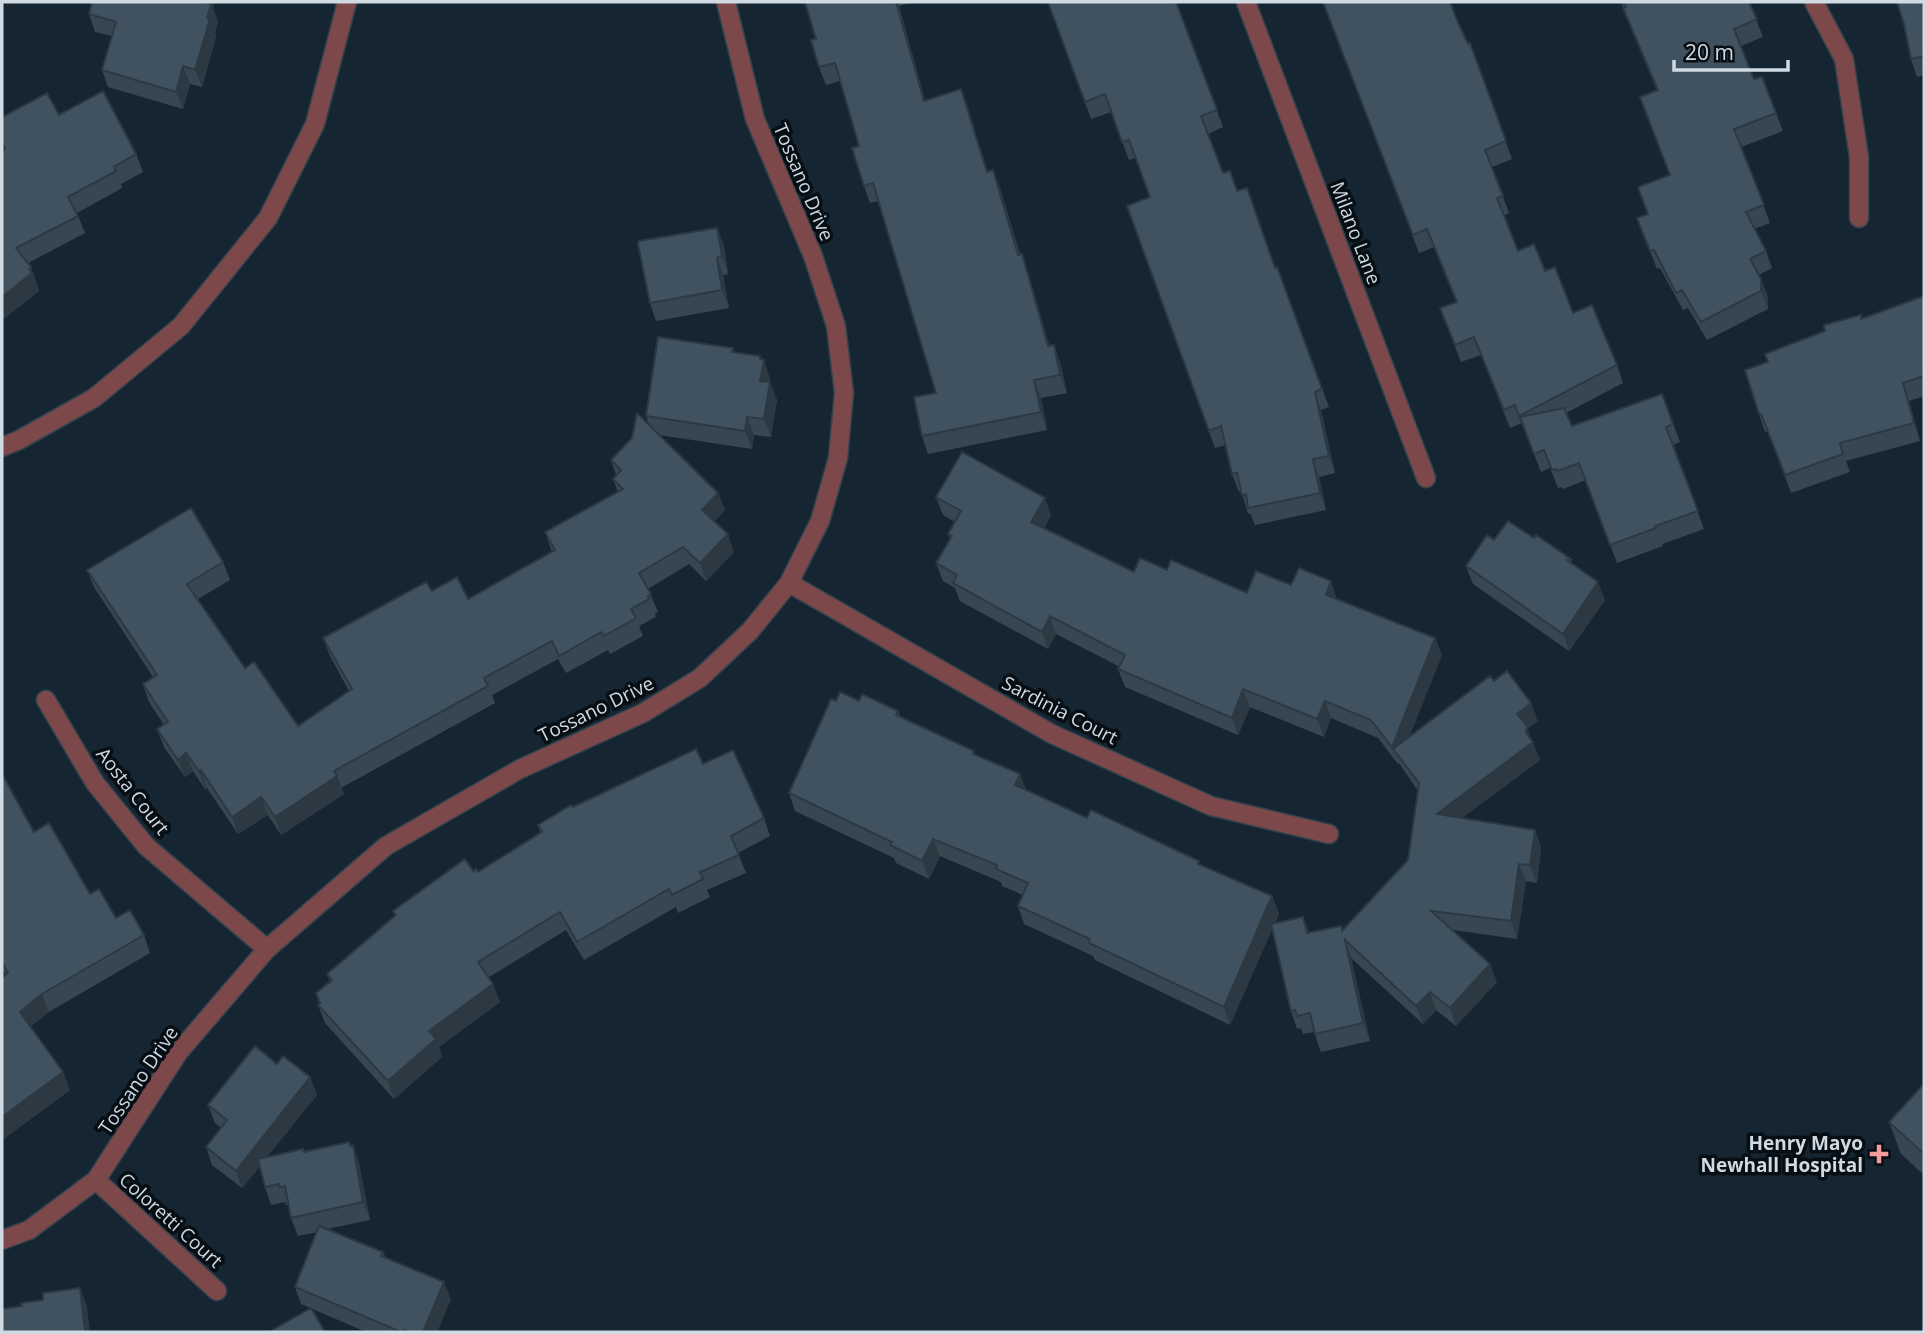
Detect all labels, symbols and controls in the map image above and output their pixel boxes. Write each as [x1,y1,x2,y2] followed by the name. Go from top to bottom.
[1674,28,1788,72] scale bar
[1685,38,1734,66] text: 20 m
[768,119,840,245] street label: Tossano Drive
[1325,178,1387,288] street label: Milano Lane
[534,670,658,748] street label: Tossano Drive
[998,670,1123,750] street label: Sardinia Court
[91,742,176,840] street label: Aosta Court
[92,1021,184,1139] street label: Tossano Drive
[1700,1130,1863,1178] place label: Henry Mayo Newhall Hospital
[1869,1144,1889,1164] marker: Henry Mayo Newhall Hospital
[114,1167,229,1274] street label: Coloretti Court

